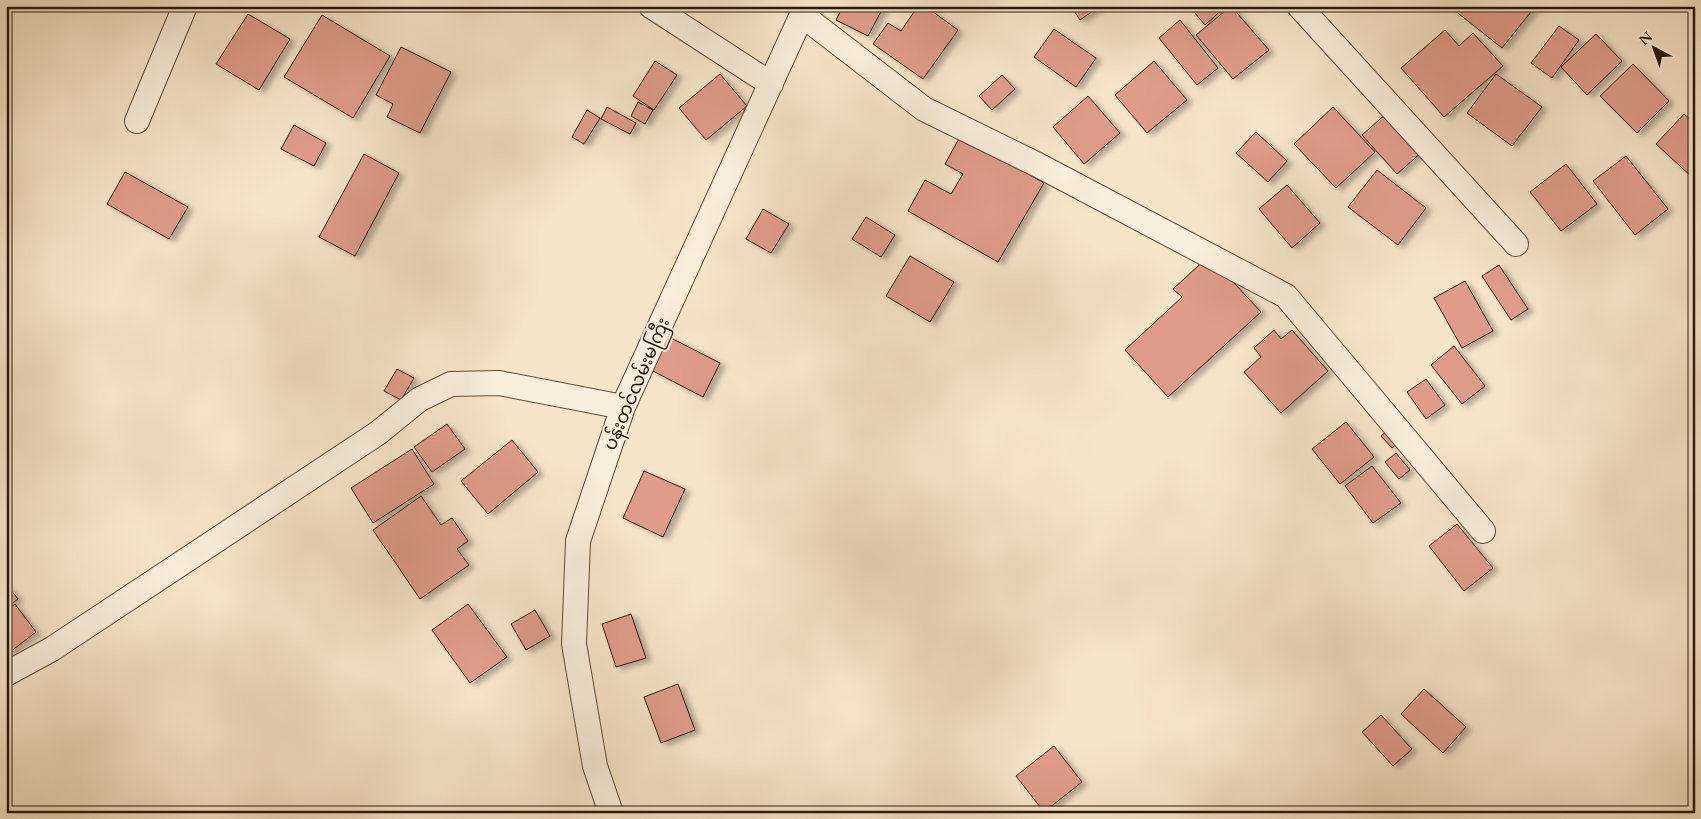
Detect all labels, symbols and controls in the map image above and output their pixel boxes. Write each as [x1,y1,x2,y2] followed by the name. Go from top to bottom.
[1628,22,1678,72] north arrow
[1635,27,1657,50] text: N
[596,313,678,455] street label: ပန်းတင်လမ်းမကြီး

